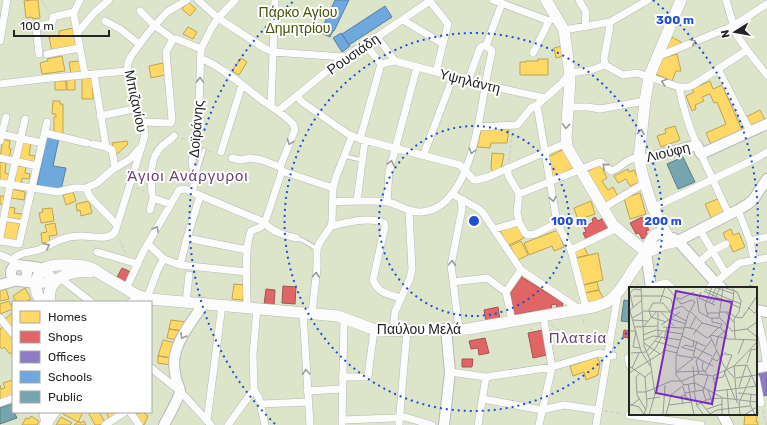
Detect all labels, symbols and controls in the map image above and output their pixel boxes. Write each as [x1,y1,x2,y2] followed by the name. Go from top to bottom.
[259,4,337,37] park label: Πάρκο Αγίου Δημητρίου
[14,12,109,38] scale bar
[715,12,755,52] north arrow
[656,13,694,27] text: 300 m
[20,19,54,33] text: 100 m
[719,29,733,39] text: N
[324,30,383,79] street label: Ρουσιάδη
[690,39,697,47] one-way arrow
[438,66,502,97] street label: Υψηλάντη
[121,68,150,134] street label: Μπιζανίου
[195,77,204,83] one-way arrow
[661,78,668,86] one-way arrow
[186,99,208,159] street label: Δοϊράνης
[562,123,571,129] one-way arrow
[636,128,645,135] one-way arrow
[287,138,295,146] one-way arrow
[644,139,692,166] street label: Λιούφη
[468,147,477,154] one-way arrow
[387,160,395,167] one-way arrow
[603,164,610,171] one-way arrow
[127,167,249,185] district label: Άγιοι Ανάργυροι
[548,196,557,202] one-way arrow
[467,214,481,228] centre of rings
[551,214,587,228] text: 100 m
[644,214,682,228] text: 200 m
[152,226,159,233] one-way arrow
[43,243,51,251] one-way arrow
[447,260,456,266] one-way arrow
[311,272,320,278] one-way arrow
[629,287,757,415] inset map
[12,301,152,413] legend
[48,310,87,324] text: Homes
[377,321,461,338] street label: Παύλου Μελά
[549,329,607,347] district label: Πλατεία
[48,330,83,344] text: Shops
[181,332,188,339] one-way arrow
[48,350,86,364] text: Offices
[302,369,311,375] one-way arrow
[48,370,92,384] text: Schools
[48,390,83,404] text: Public

